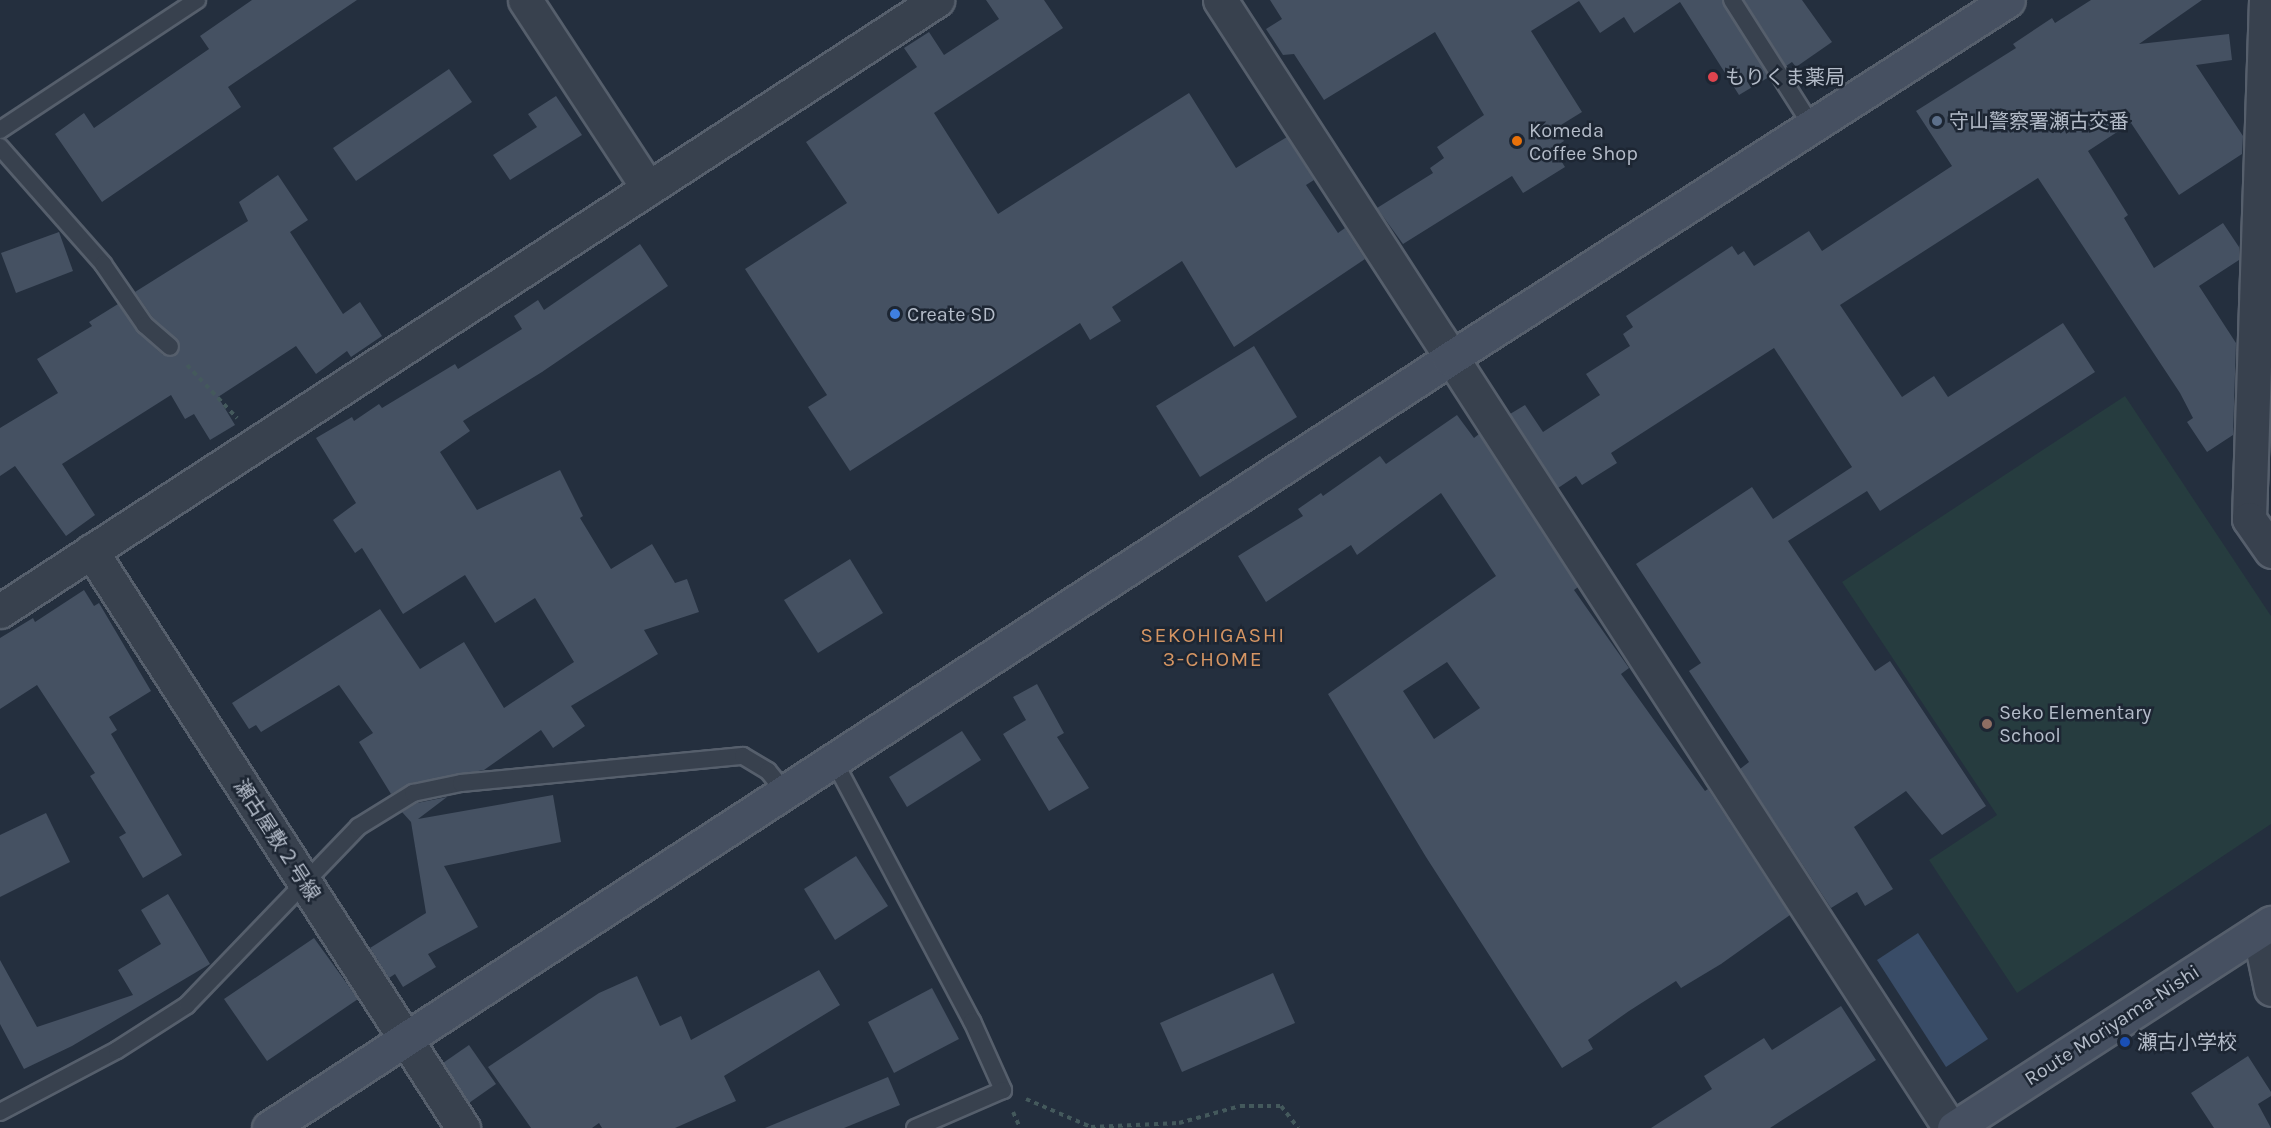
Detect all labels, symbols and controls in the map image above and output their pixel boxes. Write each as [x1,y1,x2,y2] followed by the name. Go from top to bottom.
[1725,65,1845,89] place label: もりくま薬局
[1706,70,1720,84] marker: もりくま薬局
[1949,109,2129,133] place label: 守山警察署瀬古交番
[1930,114,1944,128] marker: 守山警察署瀬古交番
[1529,118,1638,165] place label: Komeda Coffee Shop
[1510,134,1524,148] marker: Komeda Coffee Shop
[907,302,996,326] place label: Create SD
[888,307,902,321] marker: Create SD
[1140,622,1286,672] district label: SEKOHIGASHI 3-CHOME
[1999,700,2152,747] place label: Seko Elementary School
[1980,717,1994,731] marker: Seko Elementary School
[229,775,325,905] street label: 瀬古屋敷２号線
[2020,959,2204,1091] street label: Route Moriyama-Nishi
[2137,1030,2237,1054] place label: 瀬古小学校
[2118,1035,2132,1049] marker: 瀬古小学校

